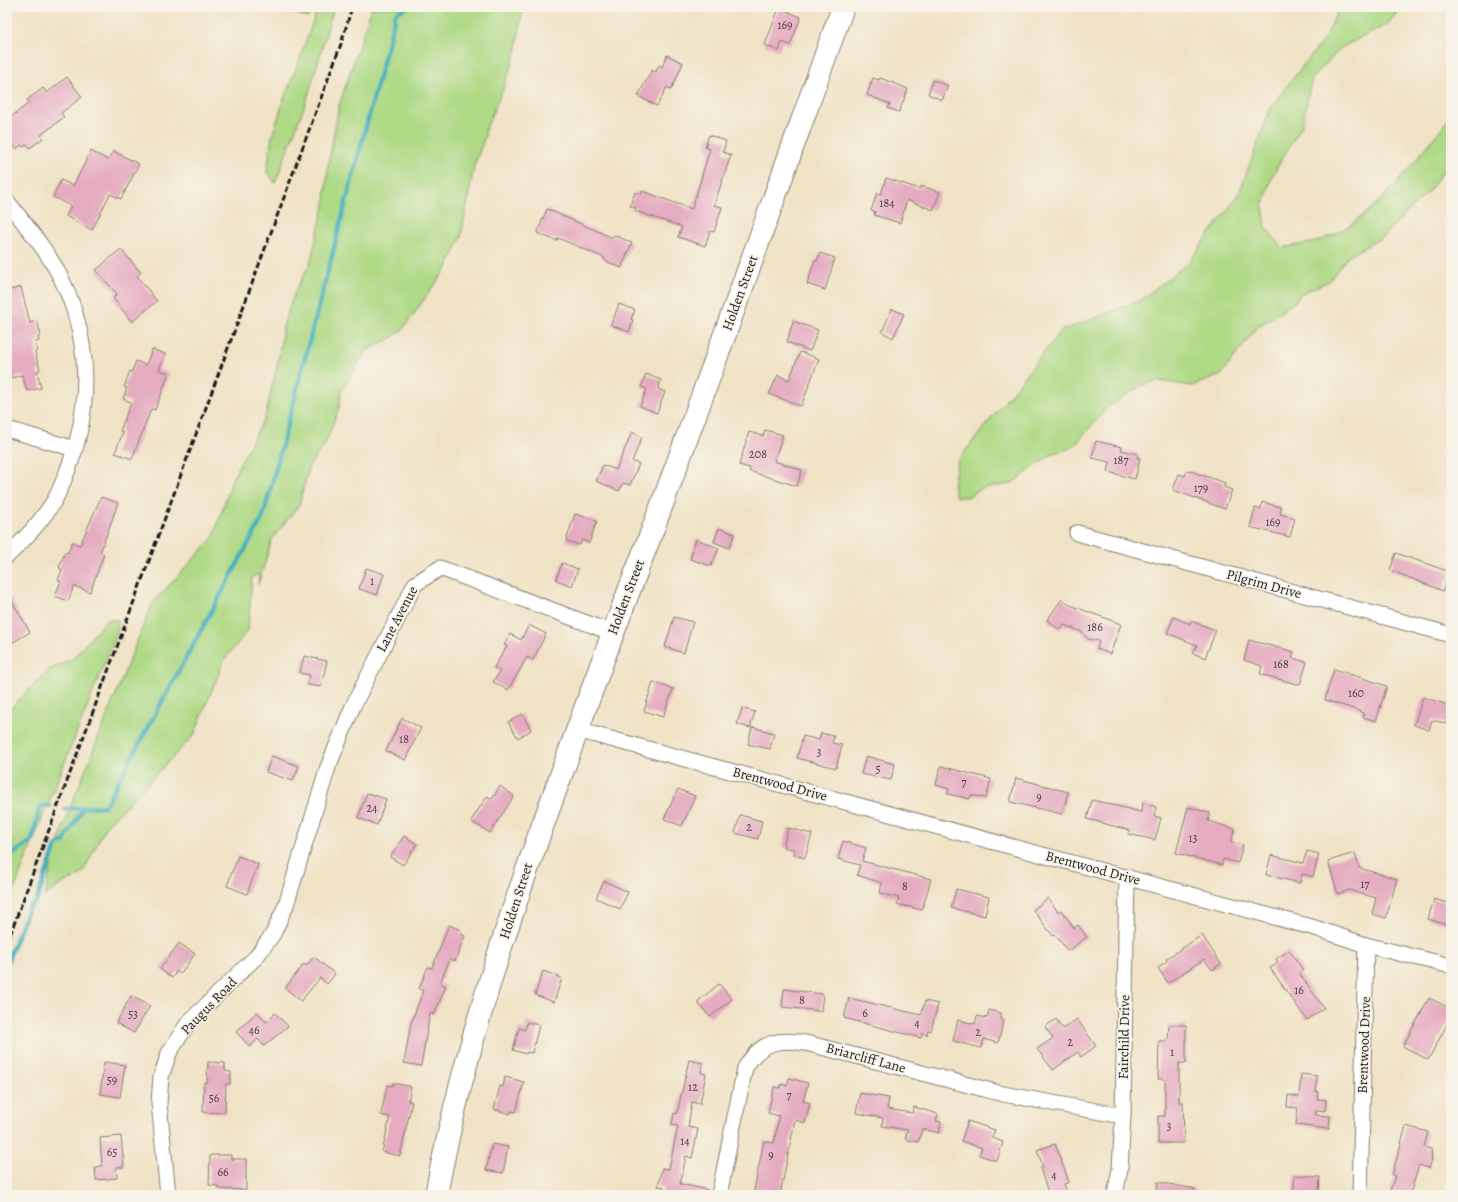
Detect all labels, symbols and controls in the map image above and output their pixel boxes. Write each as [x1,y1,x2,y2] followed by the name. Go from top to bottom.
[777,17,793,33] house number: 169
[879,195,895,211] house number: 184
[718,252,763,334] street label: Holden Street
[749,446,767,462] house number: 208
[1114,452,1129,468] house number: 187
[1194,480,1208,496] house number: 179
[1265,514,1281,530] house number: 169
[603,556,649,637] street label: Holden Street
[1224,565,1304,603] street label: Pilgrim Drive
[370,573,374,589] house number: 1
[372,583,422,655] street label: Lane Avenue
[1087,619,1103,635] house number: 186
[1273,656,1289,672] house number: 168
[1348,685,1364,701] house number: 160
[399,731,409,747] house number: 18
[817,744,822,760] house number: 3
[875,761,881,777] house number: 5
[731,762,829,806] street label: Brentwood Drive
[961,774,967,790] house number: 7
[1036,789,1042,805] house number: 9
[366,800,378,816] house number: 24
[746,819,752,835] house number: 2
[1188,830,1198,846] house number: 13
[1044,846,1142,890] street label: Brentwood Drive
[495,860,537,942] street label: Holden Street
[1360,876,1371,892] house number: 17
[902,878,908,894] house number: 8
[177,973,242,1039] street label: Paugus Road
[1294,982,1304,998] house number: 16
[799,992,805,1008] house number: 8
[1114,994,1134,1080] street label: Fairchild Drive
[1353,996,1375,1094] street label: Brentwood Drive
[862,1005,868,1021] house number: 6
[128,1006,138,1022] house number: 53
[914,1015,920,1031] house number: 4
[249,1022,260,1038] house number: 46
[975,1024,981,1040] house number: 2
[1067,1034,1073,1050] house number: 2
[824,1038,908,1078] street label: Briarcliff Lane
[1170,1044,1174,1060] house number: 1
[107,1072,117,1088] house number: 59
[688,1079,698,1095] house number: 12
[786,1087,792,1103] house number: 7
[209,1090,220,1106] house number: 56
[1167,1118,1172,1134] house number: 3
[680,1133,690,1149] house number: 14
[107,1144,117,1160] house number: 65
[768,1147,774,1163] house number: 9
[217,1164,229,1180] house number: 66
[1051,1167,1057,1183] house number: 4

